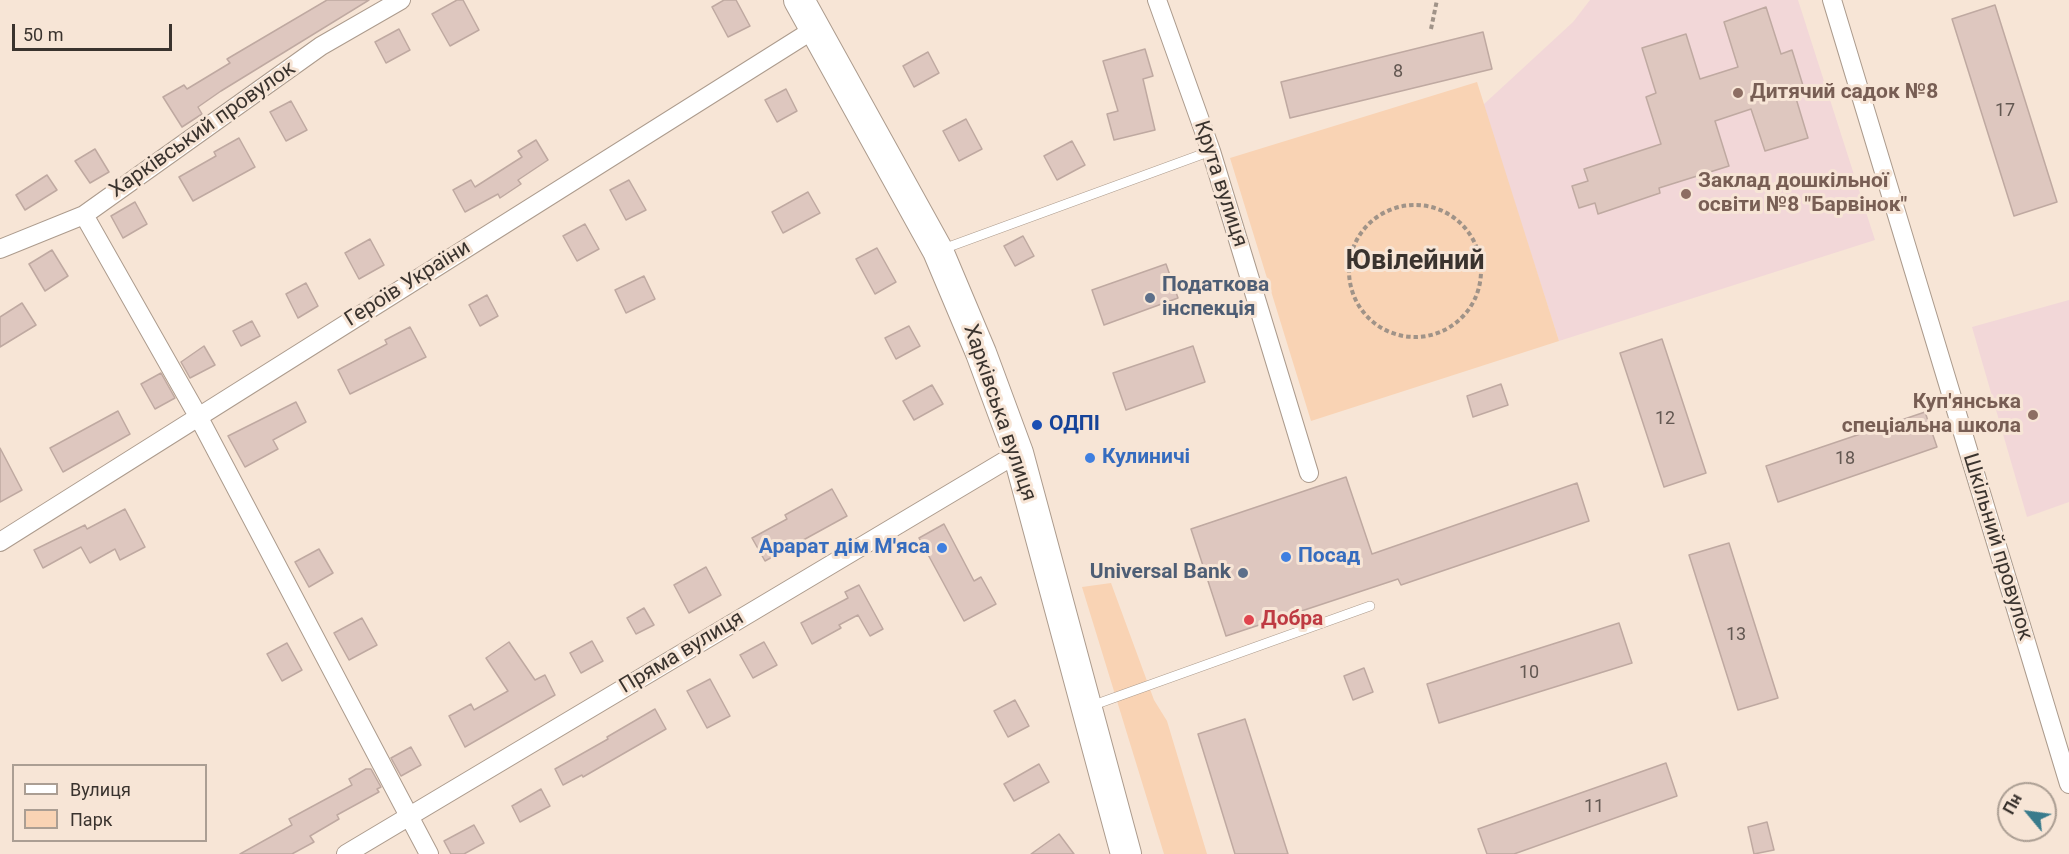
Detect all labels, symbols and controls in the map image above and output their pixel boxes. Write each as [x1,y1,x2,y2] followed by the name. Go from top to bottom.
[15,12,176,50] scale bar
[23,24,63,45] text: 50 m
[105,56,301,204] street label: Харківський провулок
[1393,61,1403,83] house number: 8
[1750,80,1938,106] place label: Дитячий садок №8
[1731,86,1745,100] marker: Дитячий садок №8
[1995,100,2015,122] house number: 17
[1188,118,1252,250] street label: Крута вулиця
[1698,169,1907,219] place label: Заклад дошкільної освіти №8 "Барвінок"
[1679,187,1693,201] marker: Заклад дошкільної освіти №8 "Барвінок"
[341,235,475,333] street label: Героїв України
[1345,246,1485,278] district label: Ювілейний
[1162,273,1269,323] place label: Податкова інспекція
[1143,291,1157,305] marker: Податкова інспекція
[957,321,1041,505] street label: Харківська вулиця
[1842,390,2021,440] place label: Куп'янська спеціальна школа
[1655,408,1675,430] house number: 12
[2026,408,2040,422] marker: Куп'янська спеціальна школа
[1049,412,1100,438] place label: ОДПІ
[1030,418,1044,432] marker: ОДПІ
[1102,445,1190,471] place label: Кулиничі
[1835,448,1855,470] house number: 18
[1083,451,1097,465] marker: Кулиничі
[1957,451,2037,643] street label: Шкільний провулок
[759,535,930,561] place label: Арарат дім М'яса
[935,541,949,555] marker: Арарат дім М'яса
[1298,544,1360,570] place label: Посад
[1279,550,1293,564] marker: Посад
[1090,560,1231,586] place label: Universal Bank
[1236,566,1250,580] marker: Universal Bank
[615,606,749,700] street label: Пряма вулиця
[1261,607,1323,633] place label: Добра
[1242,613,1256,627] marker: Добра
[1726,624,1746,646] house number: 13
[1519,662,1539,684] house number: 10
[12,764,207,842] legend
[70,779,131,800] text: Вулиця
[1997,782,2057,842] north arrow
[1999,790,2026,818] text: Пн
[1584,796,1604,818] house number: 11
[70,809,112,830] text: Парк

